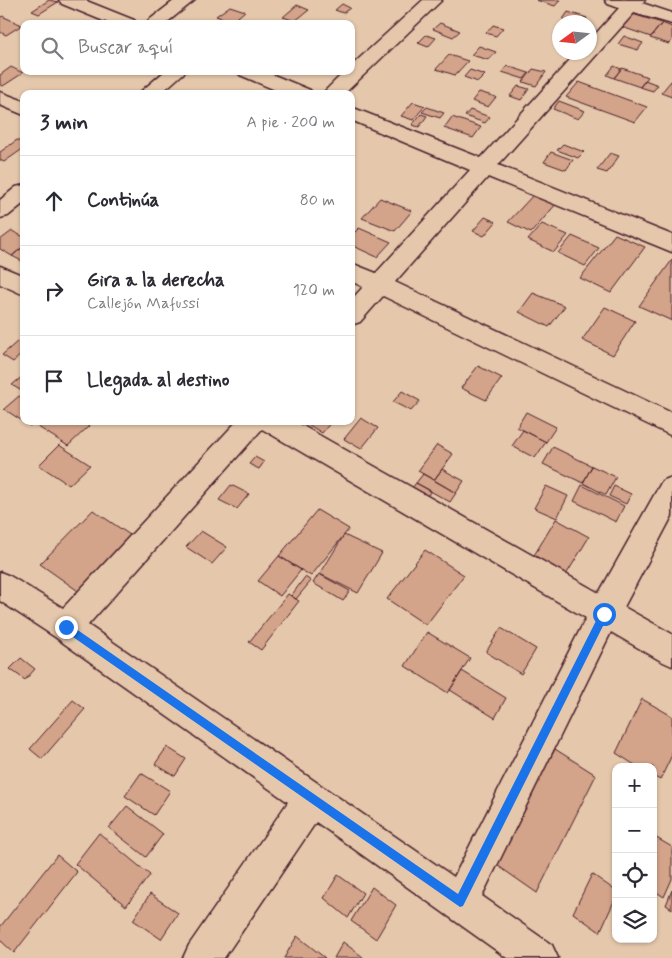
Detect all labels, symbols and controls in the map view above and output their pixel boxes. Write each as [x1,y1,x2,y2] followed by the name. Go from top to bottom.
[552,15,597,60] north arrow
[20,20,355,75] search box
[38,34,66,62] icon: search
[78,35,173,60] text: Buscar aquí
[40,109,88,137] text: 3 min
[247,112,335,133] text: A pie · 200 m
[40,187,68,215] icon: ahead
[87,188,159,213] text: Continúa
[300,190,335,211] text: 80 m
[87,268,225,293] text: Gira a la derecha
[40,277,68,305] icon: right
[293,280,335,301] text: 120 m
[87,293,199,314] text: Callejón Mafussi
[40,367,68,395] icon: arrive
[87,368,229,393] text: Llegada al destino
[593,603,616,626] route start
[55,616,78,639] route end
[612,763,657,943] map controls
[612,763,657,808] button: +
[612,808,657,853] button: −
[612,853,657,898] button: locate
[612,898,657,943] button: layers

